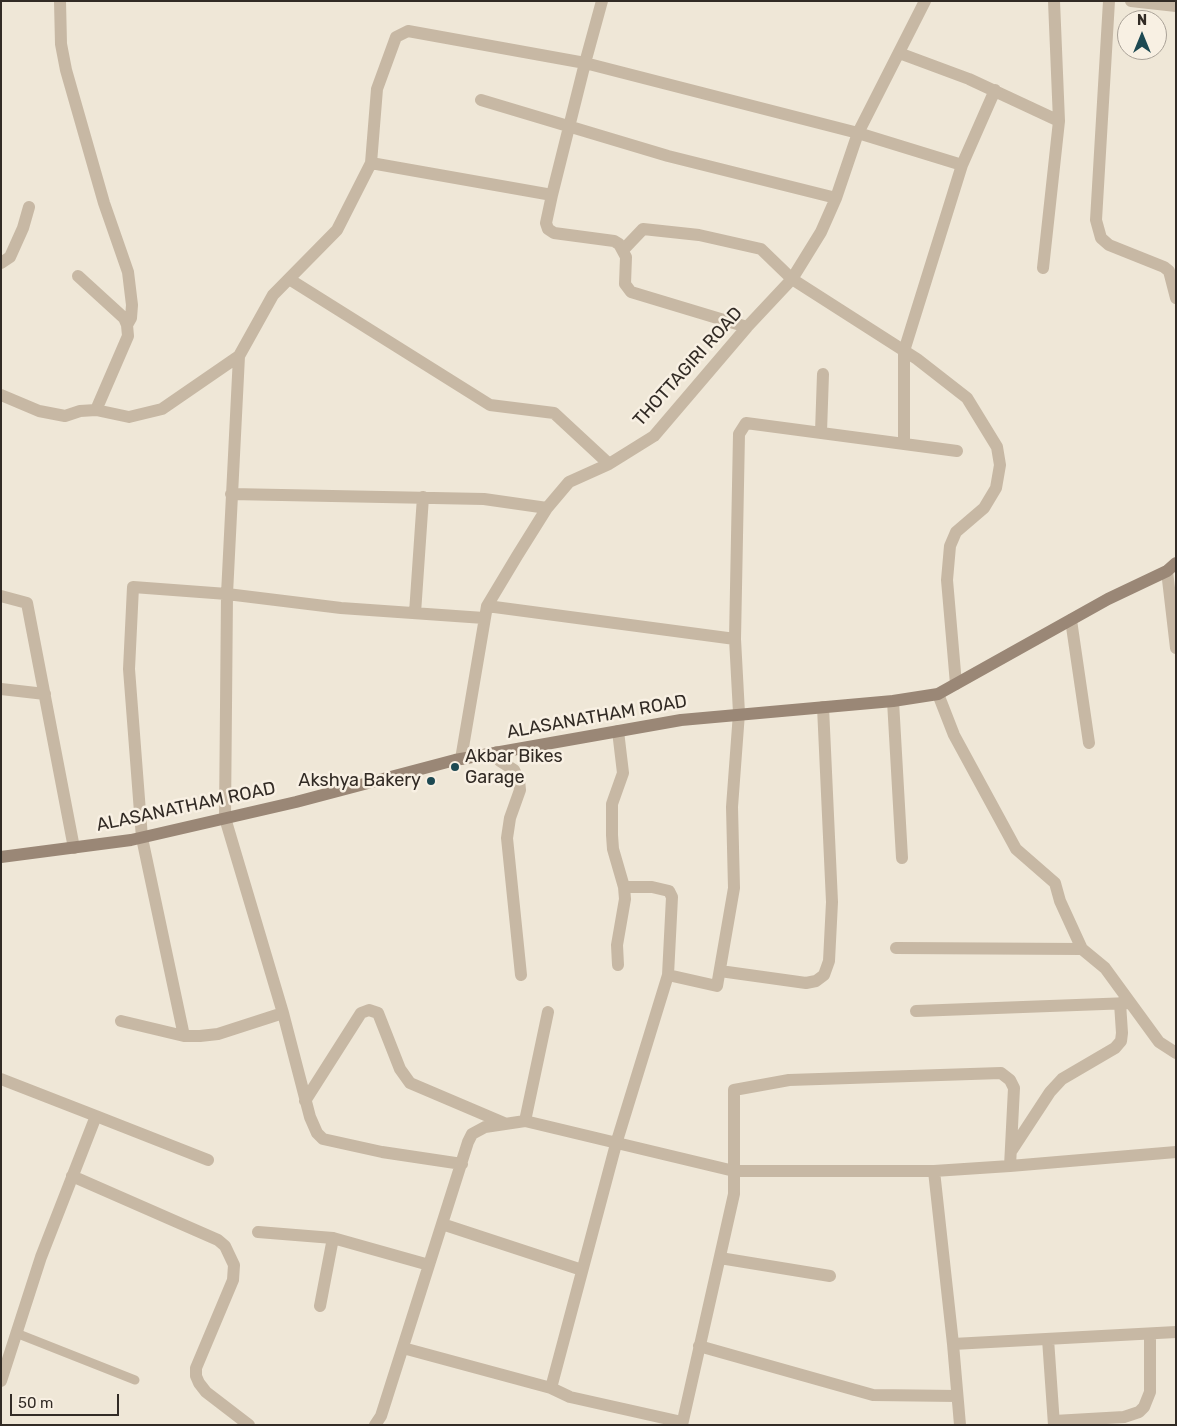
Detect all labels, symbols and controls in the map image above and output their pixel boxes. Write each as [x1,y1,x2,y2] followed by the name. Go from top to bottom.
[1117,10,1167,60] north arrow
[1137,12,1147,29] text: N
[629,303,747,431] street label: THOTTAGIRI ROAD
[505,691,689,743] street label: ALASANATHAM ROAD
[465,746,563,789] place label: Akbar Bikes Garage
[449,761,461,773] marker: Akbar Bikes Garage
[298,770,421,792] place label: Akshya Bakery
[425,775,437,787] marker: Akshya Bakery
[94,777,278,837] street label: ALASANATHAM ROAD
[12,1384,121,1416] scale bar
[18,1394,53,1412] text: 50 m

